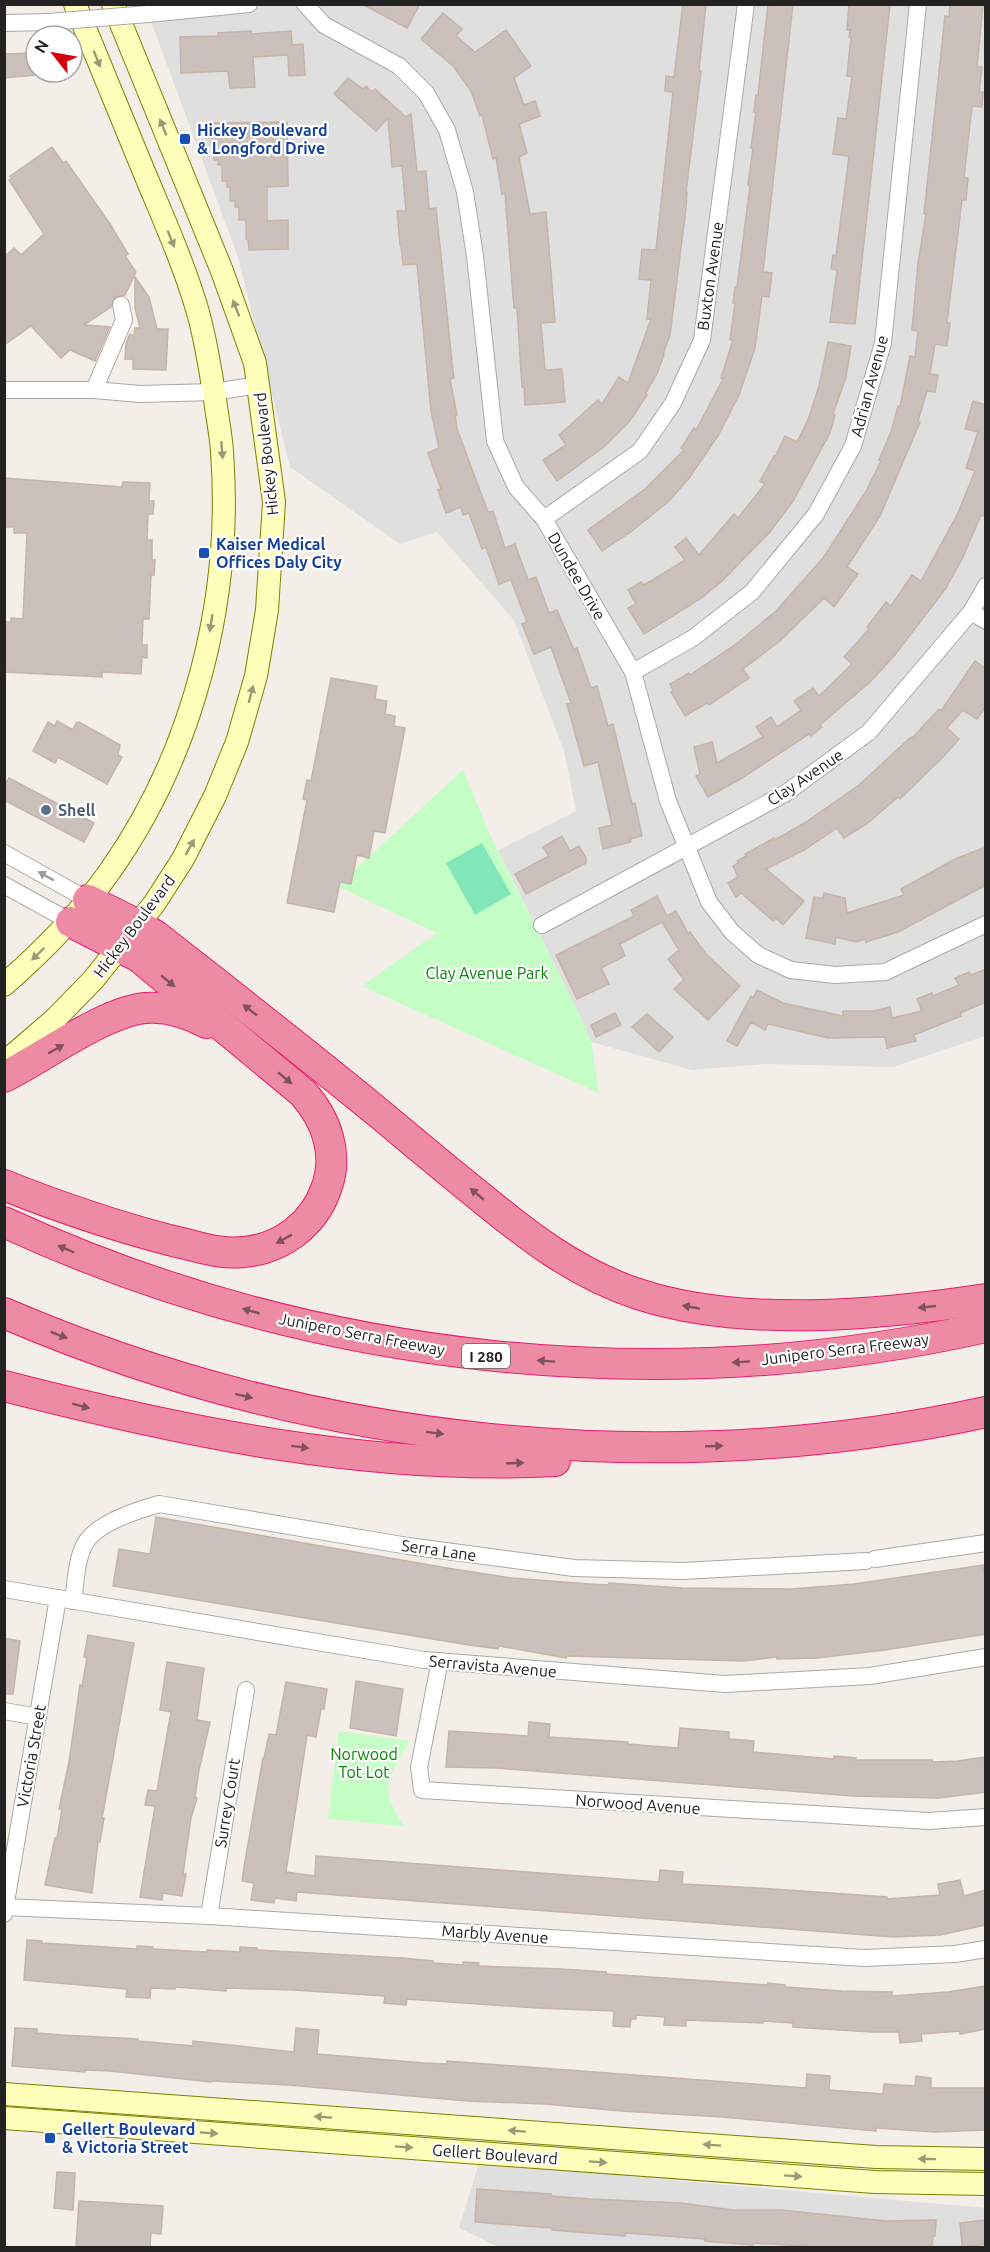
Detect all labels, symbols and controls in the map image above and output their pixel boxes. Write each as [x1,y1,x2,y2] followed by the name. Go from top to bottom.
[24,24,84,84] north arrow
[30,37,52,56] text: N
[92,50,102,68] one-way arrow
[158,117,168,135] one-way arrow
[197,121,328,157] place label: Hickey Boulevard & Longford Drive
[178,132,192,146] marker: Hickey Boulevard & Longford Drive
[693,220,727,332] street label: Buxton Avenue
[167,230,176,248] one-way arrow
[230,298,240,316] one-way arrow
[847,333,891,439] street label: Adrian Avenue
[251,392,281,516] street label: Hickey Boulevard
[217,441,227,460] one-way arrow
[545,529,609,623] street label: Dundee Drive
[216,535,342,571] place label: Kaiser Medical Offices Daly City
[197,546,211,560] marker: Kaiser Medical Offices Daly City
[207,614,216,633] one-way arrow
[247,685,256,703] one-way arrow
[764,745,846,809] street label: Clay Avenue
[58,801,96,819] place label: Shell
[39,803,53,817] marker: Shell
[185,838,195,855] one-way arrow
[90,871,178,981] street label: Hickey Boulevard
[38,872,55,882] one-way arrow
[31,947,46,961] one-way arrow
[426,964,548,982] park label: Clay Avenue Park
[161,974,176,986] one-way arrow
[242,1004,258,1017] one-way arrow
[48,1043,64,1054] one-way arrow
[278,1071,293,1083] one-way arrow
[470,1188,485,1201] one-way arrow
[275,1234,292,1244] one-way arrow
[57,1244,75,1253] one-way arrow
[918,1302,937,1312] one-way arrow
[681,1303,700,1312] one-way arrow
[241,1306,259,1315] one-way arrow
[277,1309,447,1359] street label: Junipero Serra Freeway
[760,1330,930,1368] street label: Junipero Serra Freeway
[50,1331,68,1341] one-way arrow
[462,1344,510,1368] road number: I 280
[536,1356,555,1365] one-way arrow
[731,1357,750,1366] one-way arrow
[235,1391,253,1401] one-way arrow
[72,1401,91,1411] one-way arrow
[426,1428,445,1438] one-way arrow
[704,1441,723,1450] one-way arrow
[290,1442,309,1452] one-way arrow
[505,1458,524,1467] one-way arrow
[400,1536,478,1564] street label: Serra Lane
[428,1651,558,1681] street label: Serravista Avenue
[13,1702,49,1809] street label: Victoria Street
[330,1745,398,1781] park label: Norwood Tot Lot
[211,1756,243,1849] street label: Surrey Court
[575,1791,701,1817] street label: Norwood Avenue
[441,1921,549,1947] street label: Marbly Avenue
[313,2112,332,2122] one-way arrow
[62,2120,195,2156] place label: Gellert Boulevard & Victoria Street
[507,2126,526,2136] one-way arrow
[200,2128,219,2138] one-way arrow
[43,2131,57,2145] marker: Gellert Boulevard & Victoria Street
[702,2140,721,2150] one-way arrow
[432,2141,558,2167] street label: Gellert Boulevard
[394,2143,413,2152] one-way arrow
[918,2154,937,2164] one-way arrow
[589,2157,608,2167] one-way arrow
[783,2171,802,2181] one-way arrow

